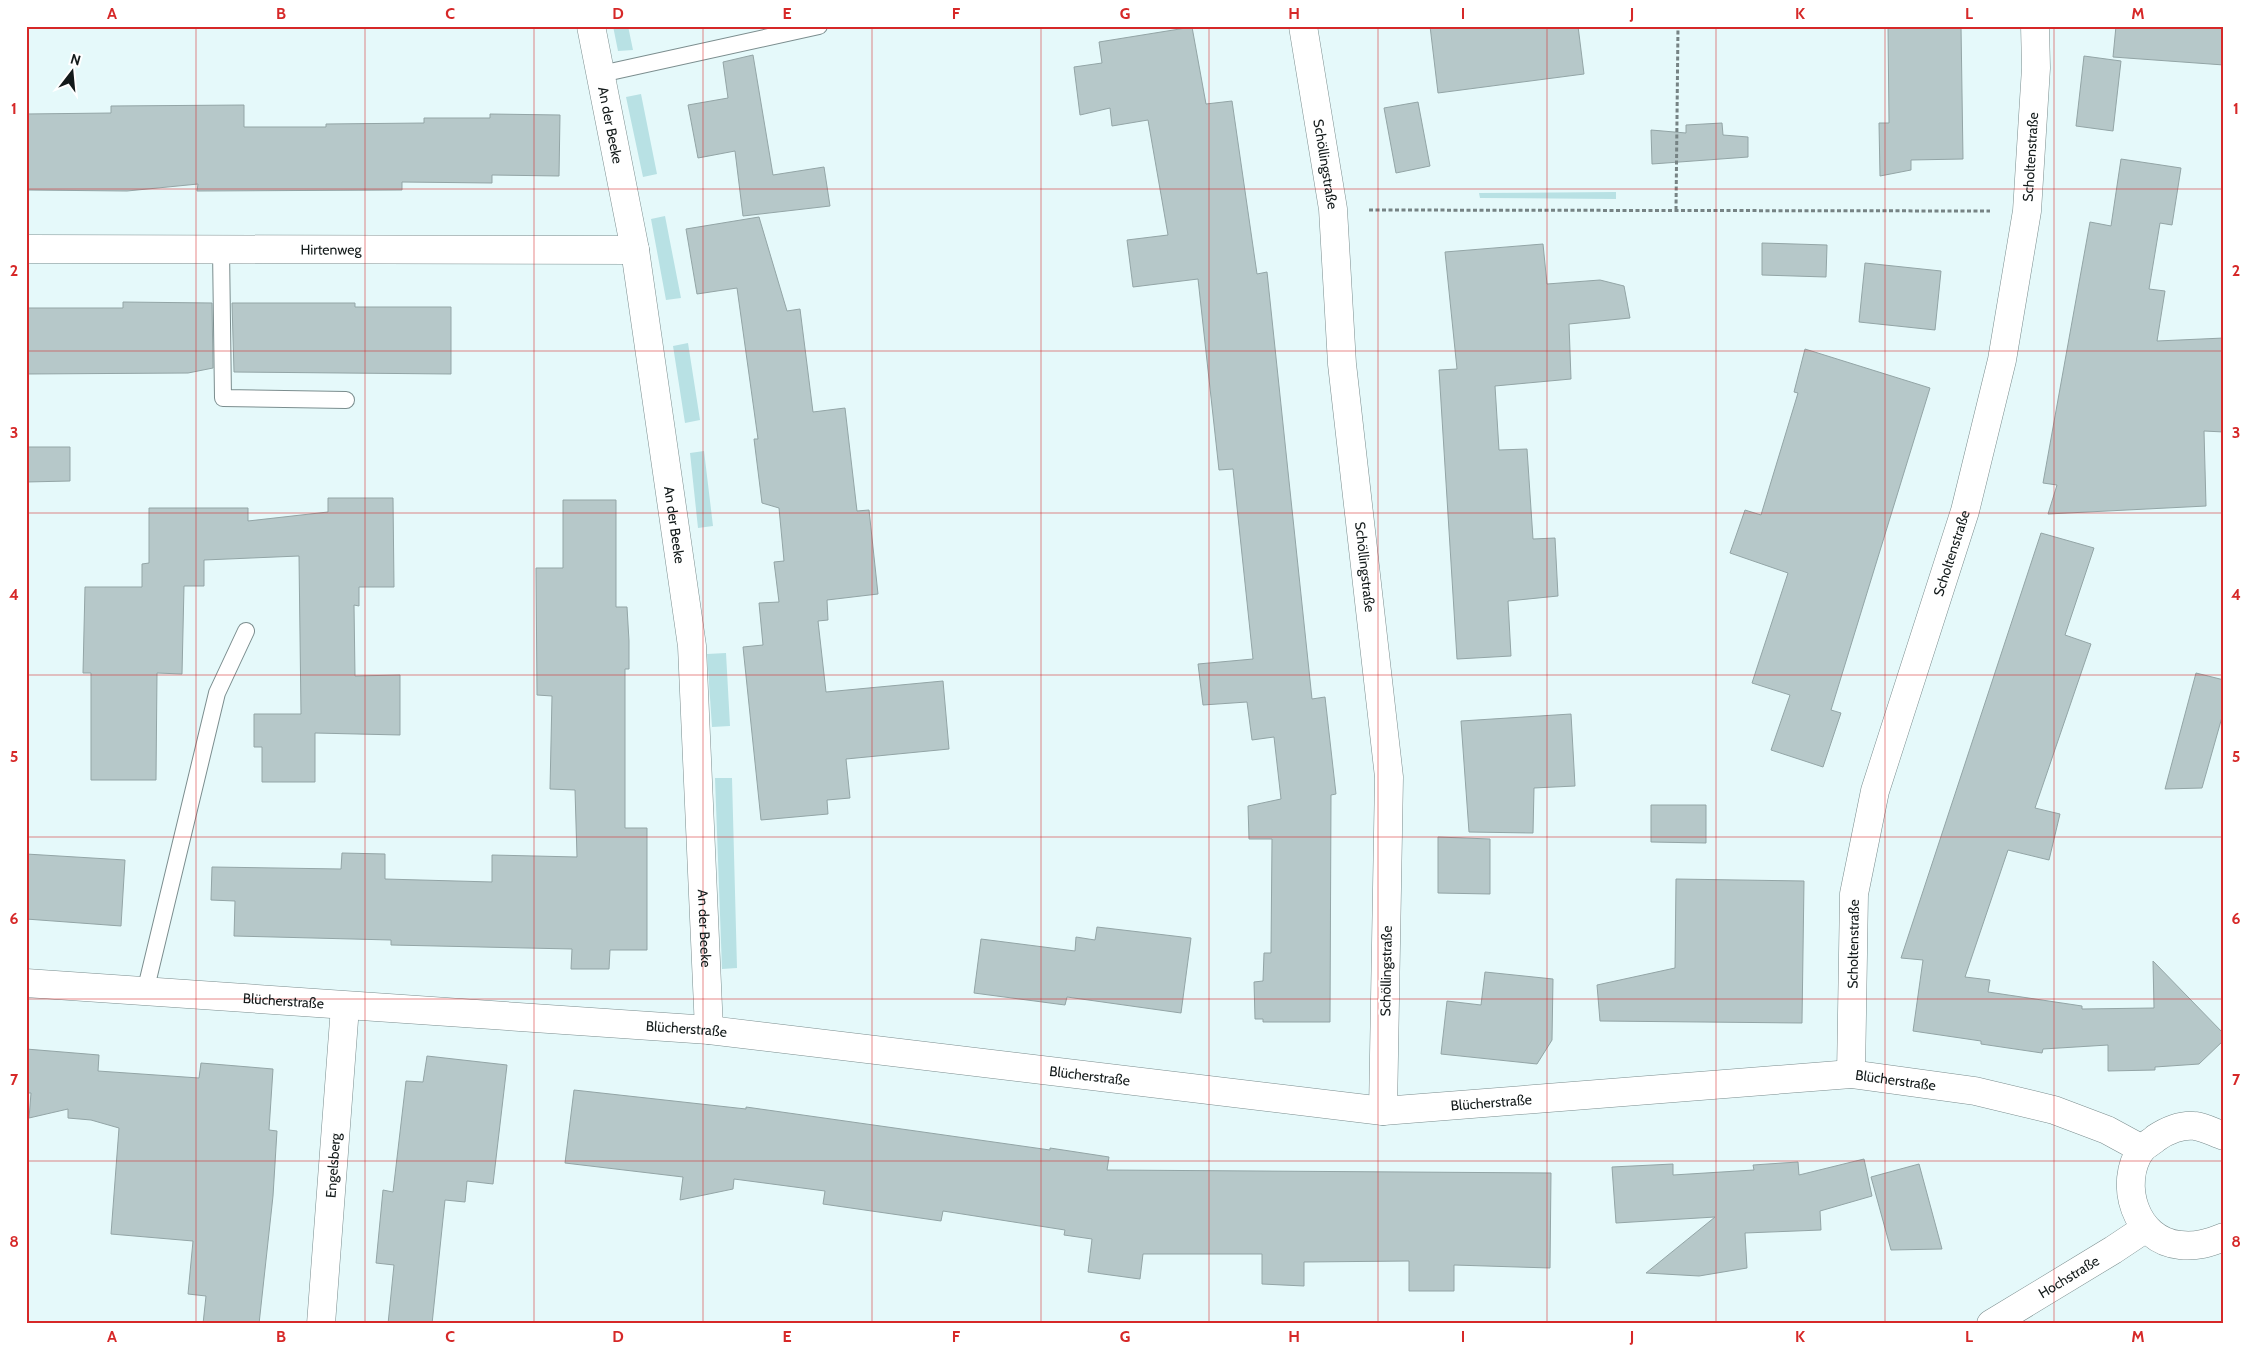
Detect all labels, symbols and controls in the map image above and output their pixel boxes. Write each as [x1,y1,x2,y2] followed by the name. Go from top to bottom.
[107,4,117,23] text: A
[276,4,286,23] text: B
[445,4,455,23] text: C
[612,4,624,23] text: D
[782,4,792,23] text: E
[952,4,961,23] text: F
[1120,4,1130,23] text: G
[1288,4,1300,23] text: H
[1461,4,1465,23] text: I
[1629,4,1634,23] text: J
[1795,4,1805,23] text: K
[1965,4,1973,23] text: L
[2131,4,2145,23] text: M
[48,48,98,98] north arrow
[68,49,83,70] text: N
[594,85,627,165] street label: An der Beeke
[11,99,17,118] text: 1
[2233,99,2239,118] text: 1
[2019,112,2042,202] street label: Scholtenstraße
[1309,118,1342,211] street label: Schöllingstraße
[300,240,363,259] street label: Hirtenweg
[10,261,18,280] text: 2
[2232,261,2240,280] text: 2
[10,423,18,442] text: 3
[2232,423,2240,442] text: 3
[660,485,689,565] street label: An der Beeke
[1929,508,1974,598] street label: Scholtenstraße
[1351,521,1379,613] street label: Schöllingstraße
[9,585,19,604] text: 4
[2231,585,2241,604] text: 4
[10,747,18,766] text: 5
[2232,747,2240,766] text: 5
[694,889,715,968] street label: An der Beeke
[1843,899,1863,989] street label: Scholtenstraße
[10,909,19,928] text: 6
[2232,909,2241,928] text: 6
[1376,925,1396,1017] street label: Schöllingstraße
[242,989,325,1012] street label: Blücherstraße
[645,1017,728,1041] street label: Blücherstraße
[1048,1062,1131,1090] street label: Blücherstraße
[1854,1066,1937,1095] street label: Blücherstraße
[10,1070,19,1089] text: 7
[2232,1070,2241,1089] text: 7
[1450,1090,1532,1115] street label: Blücherstraße
[322,1131,345,1199] street label: Engelsberg
[9,1232,19,1251] text: 8
[2231,1232,2241,1251] text: 8
[2035,1251,2103,1302] street label: Hochstraße
[107,1327,117,1346] text: A
[276,1327,286,1346] text: B
[445,1327,455,1346] text: C
[612,1327,624,1346] text: D
[782,1327,792,1346] text: E
[952,1327,961,1346] text: F
[1120,1327,1130,1346] text: G
[1288,1327,1300,1346] text: H
[1461,1327,1465,1346] text: I
[1629,1327,1634,1346] text: J
[1795,1327,1805,1346] text: K
[1965,1327,1973,1346] text: L
[2131,1327,2145,1346] text: M

